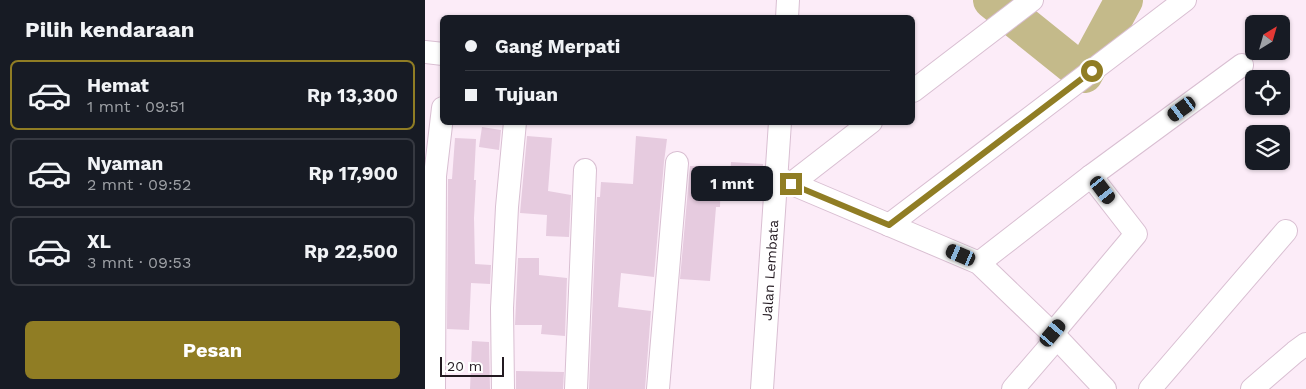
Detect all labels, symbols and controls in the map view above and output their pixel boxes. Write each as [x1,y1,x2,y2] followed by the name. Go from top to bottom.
[1245,15,1290,60] north arrow
[1245,15,1290,170] map controls
[25,17,194,42] text: Pilih kendaraan
[495,35,620,58] text: Gang Merpati
[1081,60,1103,82] route start
[1245,70,1290,115] button: locate
[27,73,72,118] icon: car
[87,74,149,97] text: Hemat
[495,83,558,106] text: Tujuan
[307,84,398,107] text: Rp 13,300
[1165,94,1198,124] car
[87,97,185,116] text: 1 mnt · 09:51
[1245,125,1290,170] button: layers
[27,151,72,196] icon: car
[87,152,163,175] text: Nyaman
[309,162,398,185] text: Rp 17,900
[691,166,773,202] callout: 1 mnt
[780,173,802,195] route end
[710,174,754,193] text: 1 mnt
[1087,174,1118,206] car
[87,175,191,194] text: 2 mnt · 09:52
[759,219,781,321] street label: Jalan Lembata
[27,229,72,274] icon: car
[87,230,111,253] text: XL
[304,240,398,263] text: Rp 22,500
[944,242,977,268] car
[87,253,191,272] text: 3 mnt · 09:53
[1037,317,1068,349] car
[25,321,400,379] button: Pesan
[440,354,504,377] scale bar
[447,358,482,374] text: 20 m

